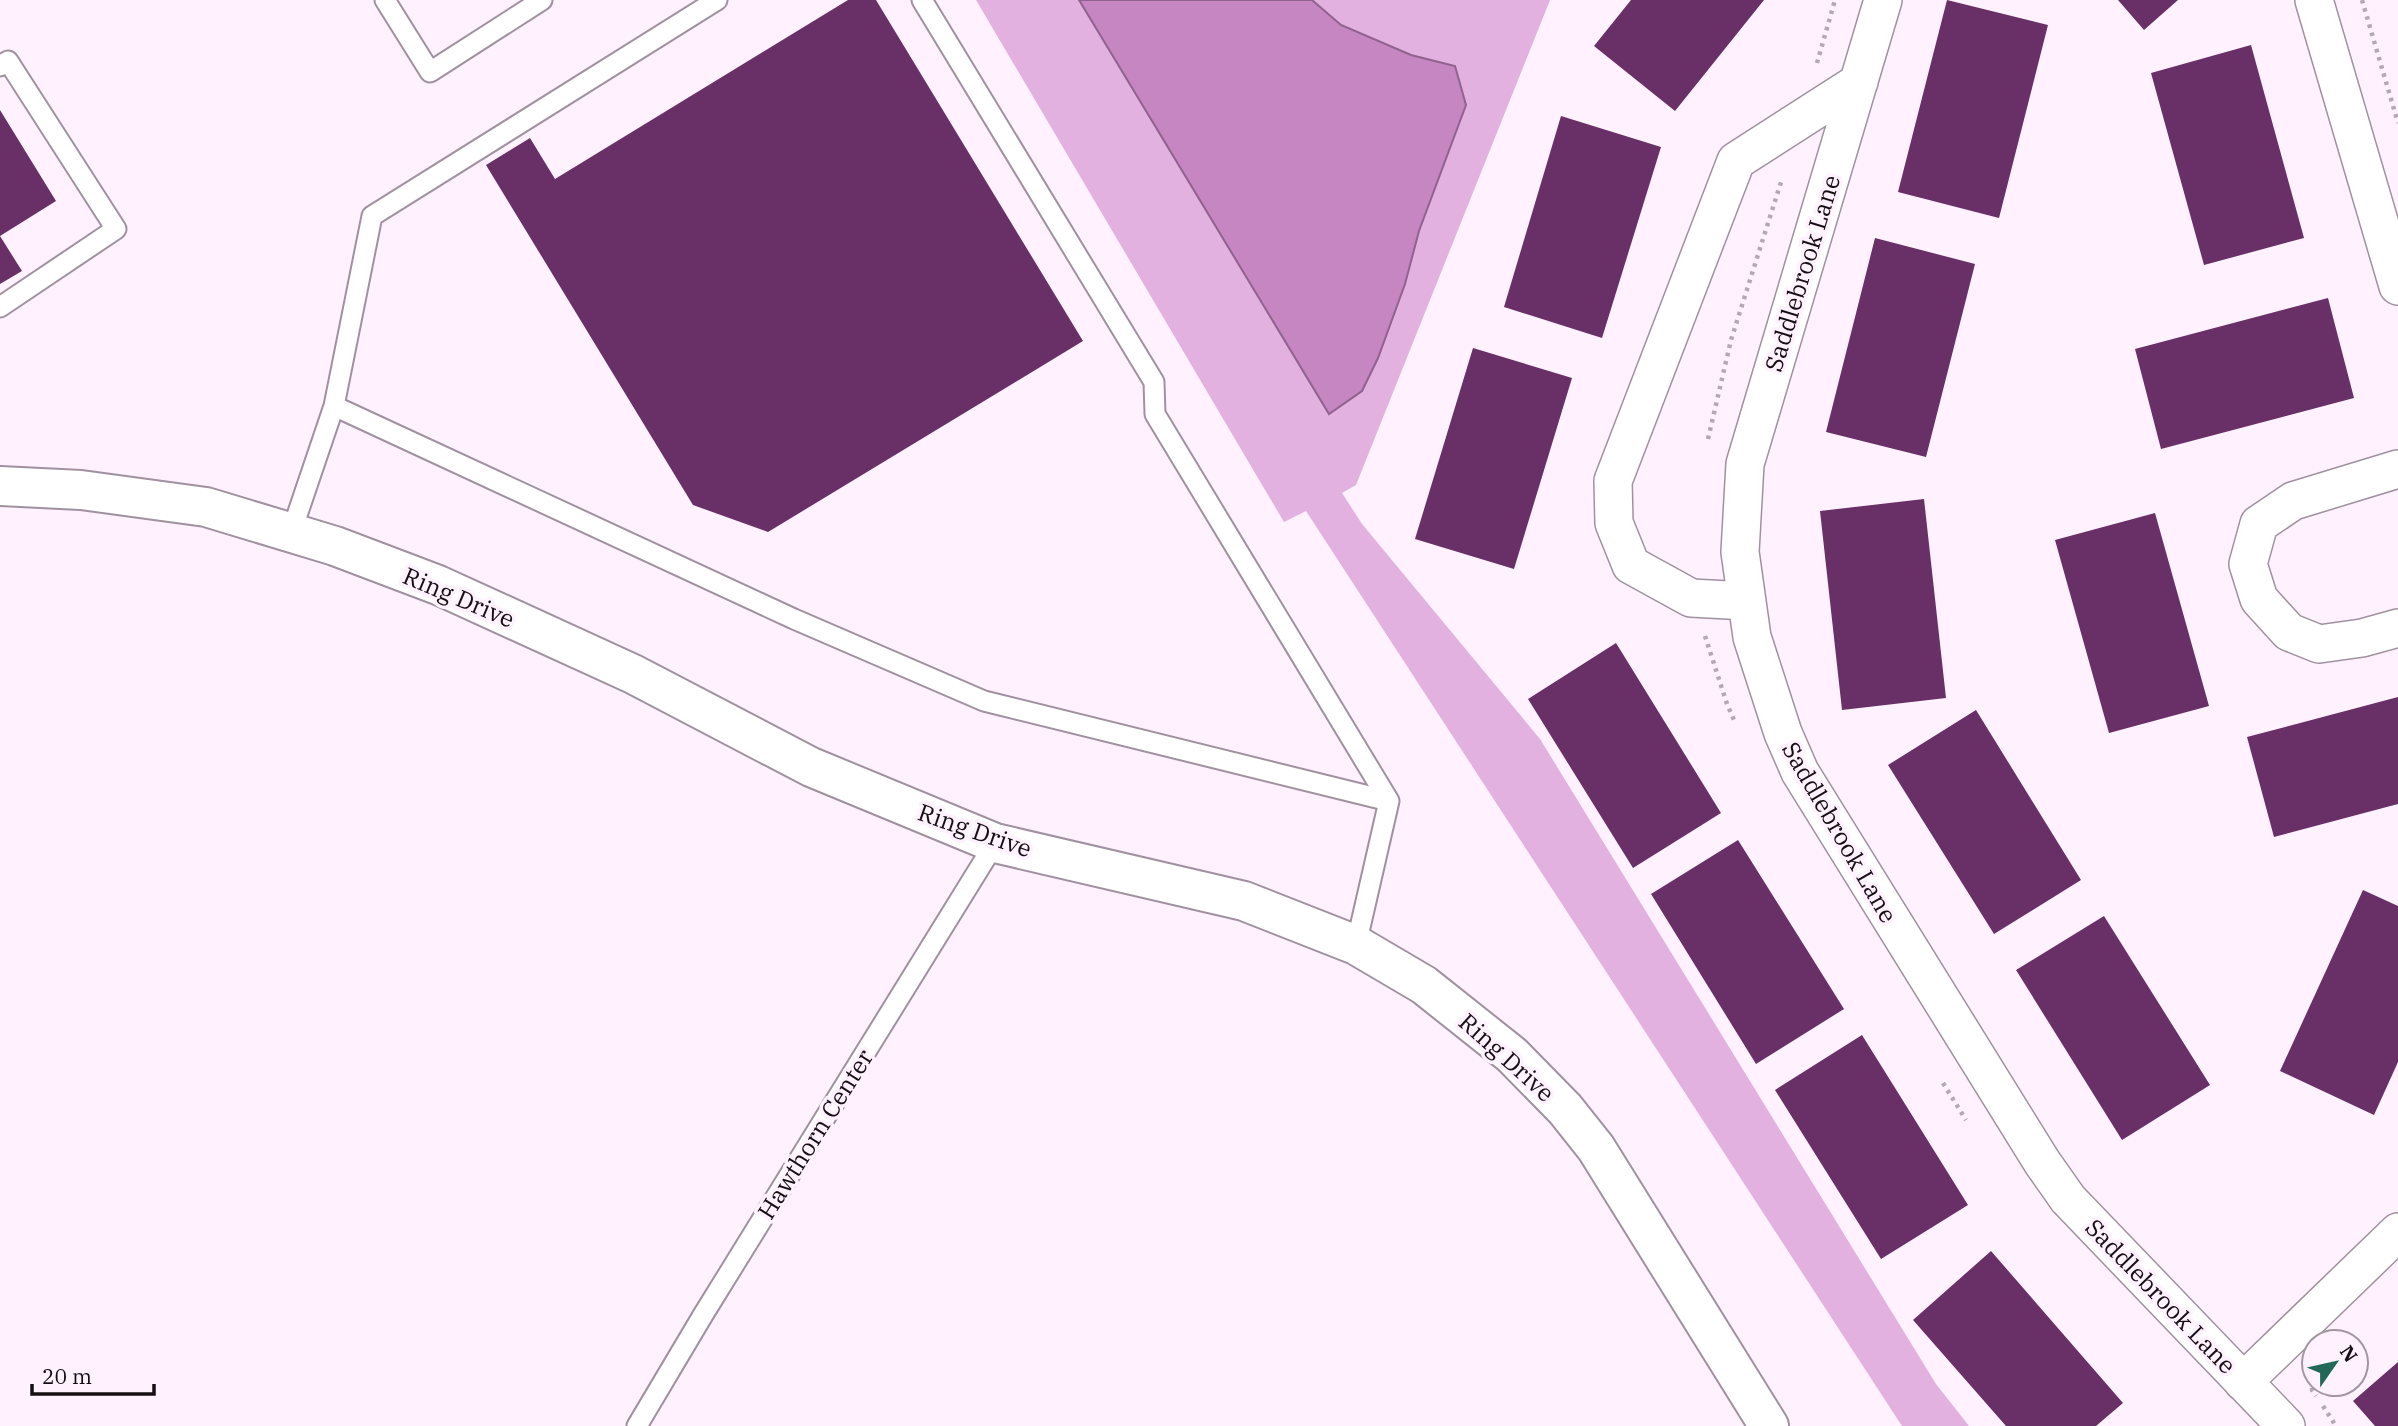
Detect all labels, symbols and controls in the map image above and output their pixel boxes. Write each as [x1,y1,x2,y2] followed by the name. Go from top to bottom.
[1757,171,1847,375] street label: Saddlebrook Lane
[398,559,520,635] street label: Ring Drive
[1775,736,1905,928] street label: Saddlebrook Lane
[914,796,1036,864] street label: Ring Drive
[1452,1006,1562,1108] street label: Ring Drive
[750,1043,880,1225] street label: Hawthorn Center
[2079,1212,2243,1380] street label: Saddlebrook Lane
[2300,1328,2370,1398] north arrow
[2335,1341,2363,1366] text: N
[32,1352,154,1396] scale bar
[42,1362,92,1390] text: 20 m

